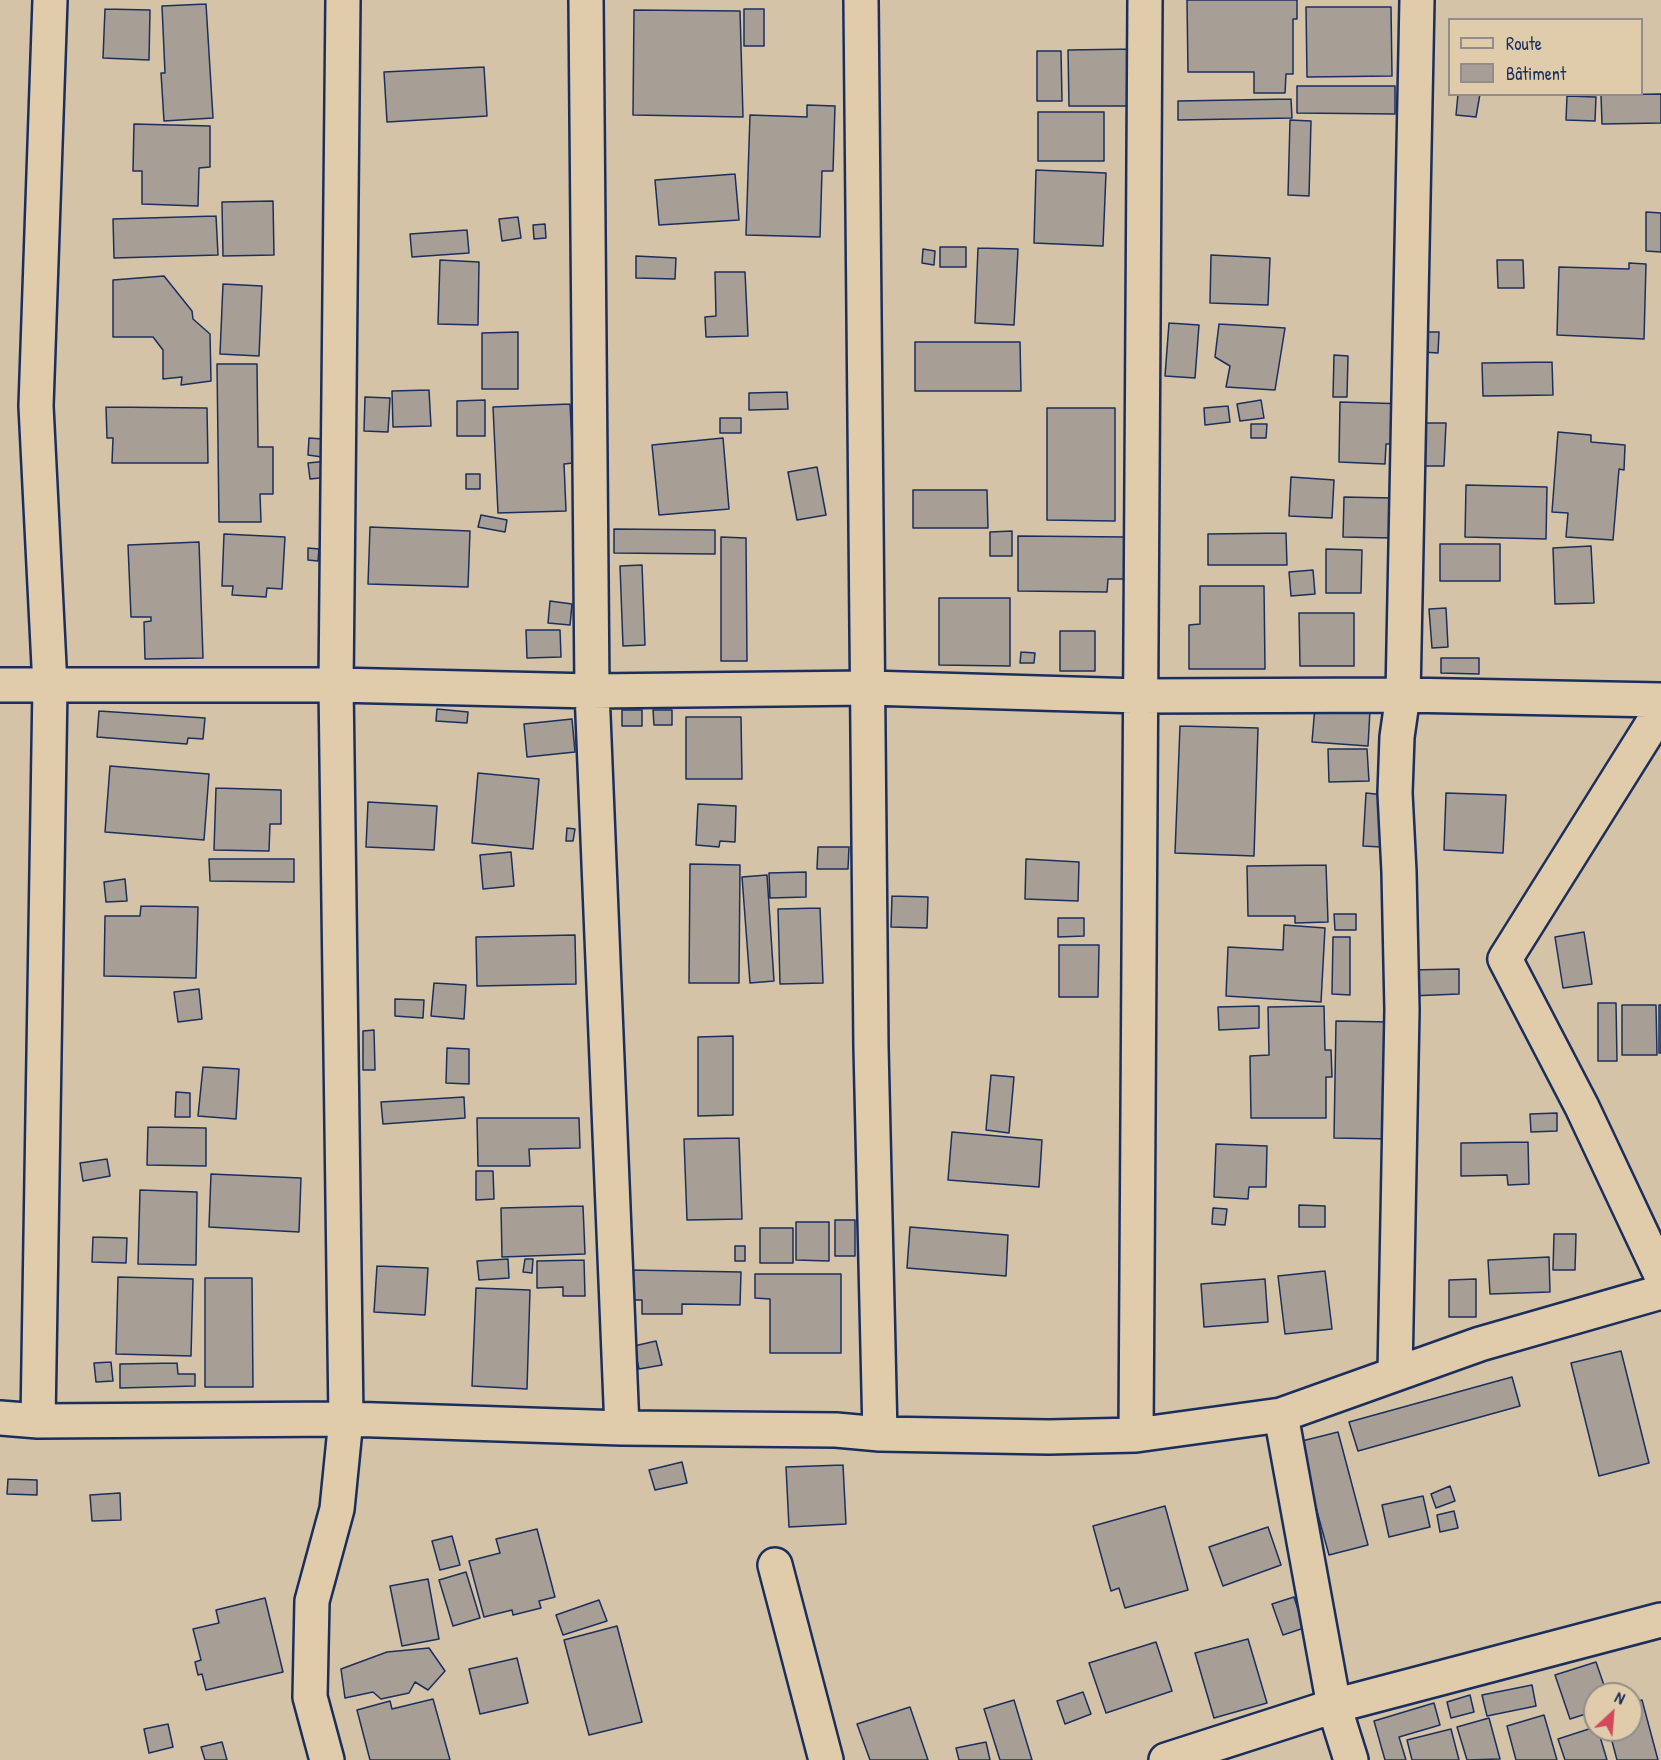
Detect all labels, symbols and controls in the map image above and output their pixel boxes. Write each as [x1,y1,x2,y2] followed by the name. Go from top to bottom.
[1448,18,1643,96] legend
[1506,31,1542,56] text: Route
[1506,61,1566,86] text: Bâtiment
[1583,1682,1643,1742] north arrow
[1611,1686,1629,1709] text: N

